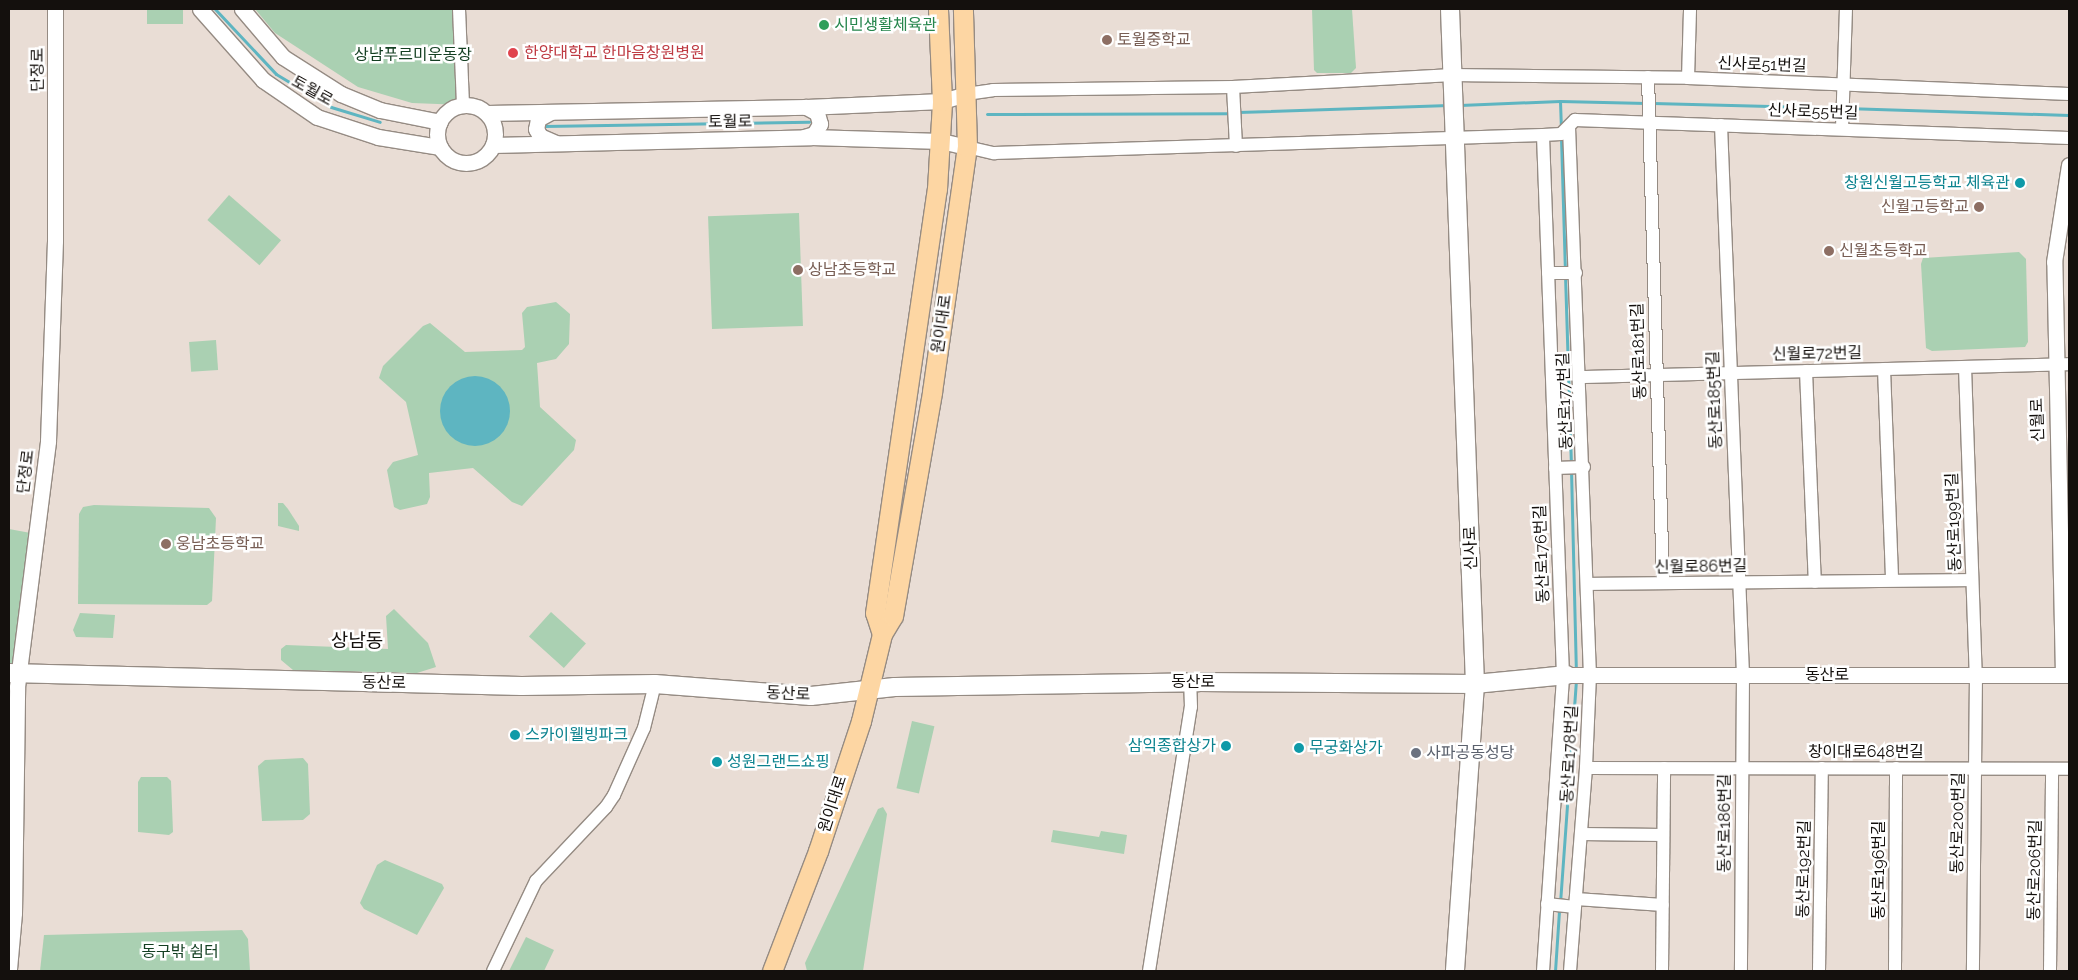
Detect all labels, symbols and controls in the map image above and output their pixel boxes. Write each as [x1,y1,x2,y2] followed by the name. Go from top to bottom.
[834,15,937,35] place label: 시민생활체육관
[818,19,830,31] marker: 시민생활체육관
[1117,30,1191,50] place label: 토월중학교
[1101,34,1113,46] marker: 토월중학교
[524,43,705,63] place label: 한양대학교 한마음창원병원
[354,45,472,65] park label: 상남푸르미운동장
[506,46,520,60] marker: 한양대학교 한마음창원병원
[28,48,48,92] street label: 단정로
[1717,54,1807,76] street label: 신사로51번길
[288,72,336,110] street label: 토월로
[1767,101,1859,123] street label: 신사로55번길
[708,112,752,132] street label: 토월로
[1844,173,2010,193] place label: 창원신월고등학교 체육관
[2014,177,2026,189] marker: 창원신월고등학교 체육관
[1881,197,1969,217] place label: 신월고등학교
[1973,201,1985,213] marker: 신월고등학교
[1839,241,1927,261] place label: 신월초등학교
[1823,245,1835,257] marker: 신월초등학교
[808,260,896,280] place label: 상남초등학교
[792,264,804,276] marker: 상남초등학교
[928,294,956,354] street label: 원이대로
[1628,302,1650,400] street label: 동산로181번길
[1772,344,1862,364] street label: 신월로72번길
[1704,350,1726,450] street label: 동산로185번길
[1554,352,1576,450] street label: 동산로177번길
[2028,398,2048,442] street label: 신월로
[14,449,38,495] street label: 단정로
[1943,472,1965,572] street label: 동산로199번길
[1531,504,1553,604] street label: 동산로176번길
[1461,526,1481,570] street label: 신사로
[176,534,264,554] place label: 웅남초등학교
[160,538,172,550] marker: 웅남초등학교
[1654,557,1748,577] street label: 신월로86번길
[331,630,383,652] district label: 상남동
[1805,665,1849,685] street label: 동산로
[1171,672,1215,692] street label: 동산로
[362,673,406,693] street label: 동산로
[766,684,810,704] street label: 동산로
[1558,704,1582,804] street label: 동산로178번길
[525,725,628,745] place label: 스카이웰빙파크
[509,729,521,741] marker: 스카이웰빙파크
[1128,736,1216,756] place label: 삼익종합상가
[1309,738,1383,758] place label: 무궁화상가
[1220,740,1232,752] marker: 삼익종합상가
[1293,742,1305,754] marker: 무궁화상가
[1808,742,1924,762] street label: 창이대로648번길
[1426,743,1514,763] place label: 사파공동성당
[1410,747,1422,759] marker: 사파공동성당
[727,752,830,772] place label: 성원그랜드쇼핑
[711,756,723,768] marker: 성원그랜드쇼핑
[1948,772,1968,874] street label: 동산로200번길
[815,773,851,835] street label: 원이대로
[1715,773,1735,873] street label: 동산로186번길
[2025,819,2045,921] street label: 동산로206번길
[1794,820,1814,918] street label: 동산로192번길
[1869,820,1889,920] street label: 동산로196번길
[141,942,219,962] park label: 동구밖 쉼터

